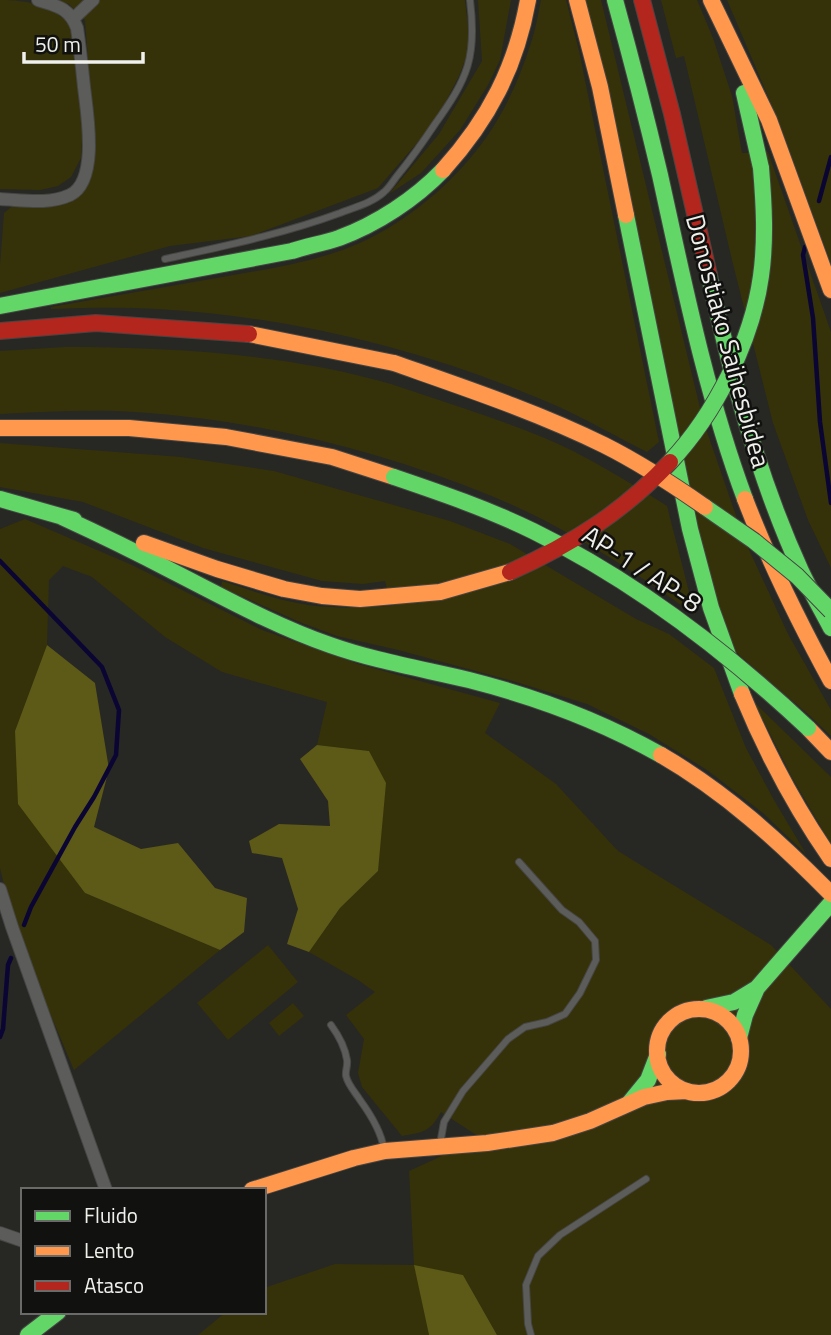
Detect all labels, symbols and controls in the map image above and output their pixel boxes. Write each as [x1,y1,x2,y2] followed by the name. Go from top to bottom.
[24,21,144,65] scale bar
[35,28,81,60] text: 50 m
[676,210,781,472] street label: Donostiako Saihesbidea
[575,515,710,622] street label: AP-1 / AP-8
[21,1188,266,1314] legend
[84,1199,138,1231] text: Fluido
[84,1234,134,1266] text: Lento
[84,1269,144,1301] text: Atasco

